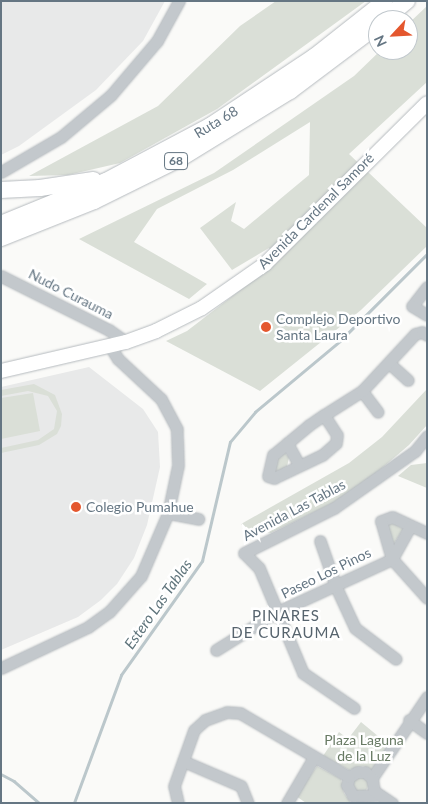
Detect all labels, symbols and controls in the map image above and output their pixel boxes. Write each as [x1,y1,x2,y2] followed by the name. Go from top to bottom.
[368,10,418,60] north arrow
[370,33,390,50] text: N
[191,102,241,142] street label: Ruta 68
[255,150,377,272] street label: Avenida Cardenal Samoré
[164,152,188,170] road number: 68
[26,265,116,323] street label: Nudo Curauma
[276,311,401,344] place label: Complejo Deportivo Santa Laura
[260,321,272,333] marker: Complejo Deportivo Santa Laura
[240,476,348,544] street label: Avenida Las Tablas
[86,499,194,515] place label: Colegio Pumahue
[70,501,82,513] marker: Colegio Pumahue
[278,544,374,602] street label: Paseo Los Pinos
[120,556,196,652] water label: Estero Las Tablas
[230,606,342,641] district label: PINARES DE CURAUMA
[324,732,404,764] park label: Plaza Laguna de la Luz

